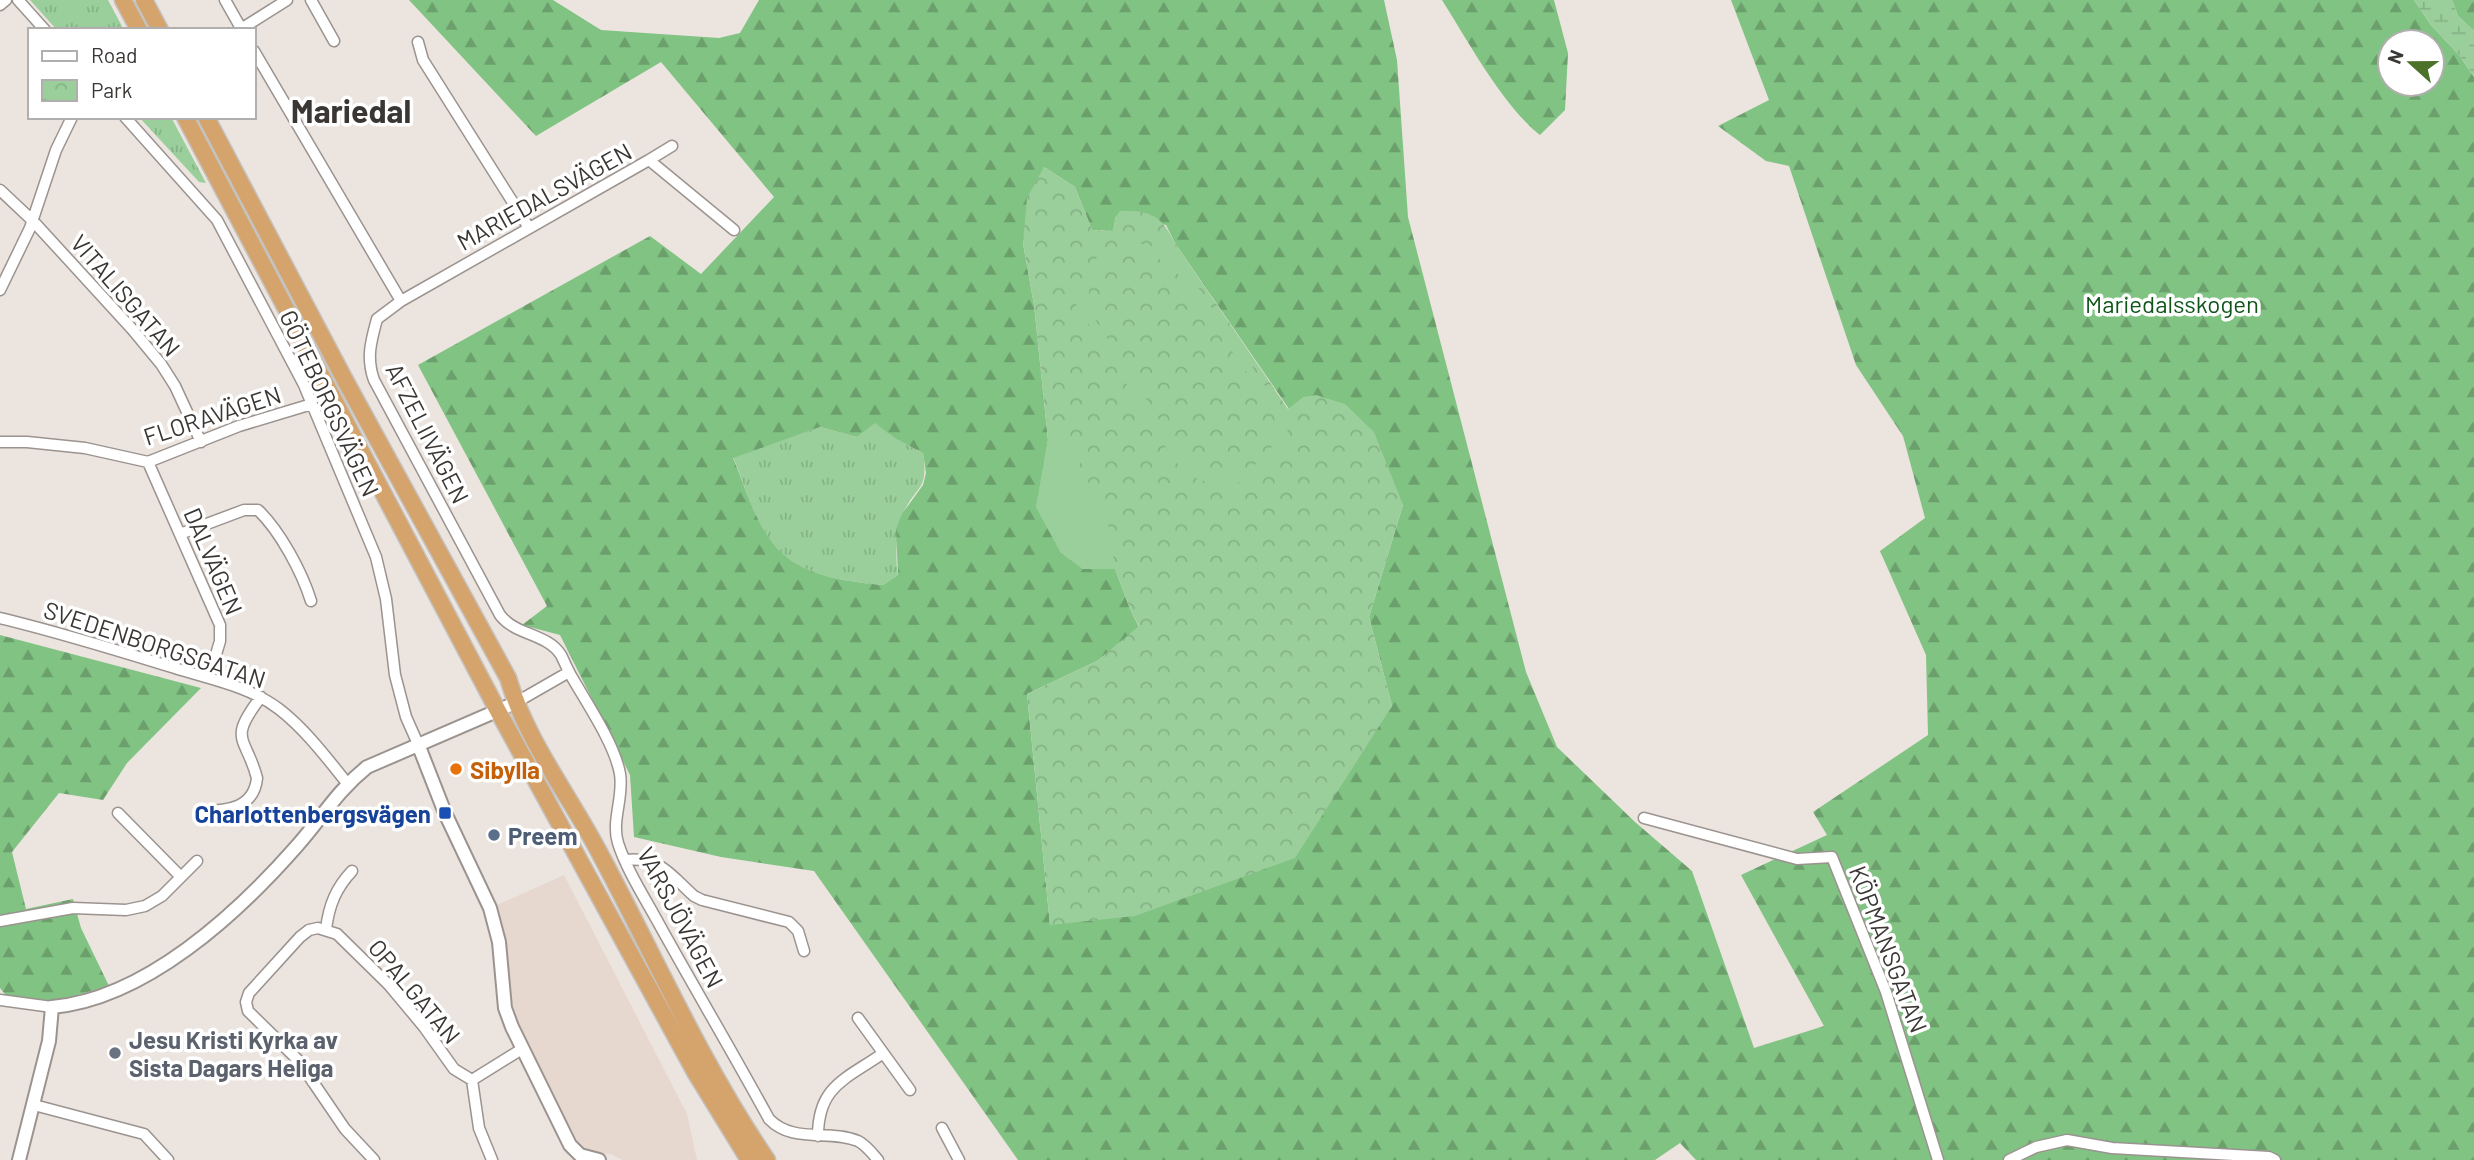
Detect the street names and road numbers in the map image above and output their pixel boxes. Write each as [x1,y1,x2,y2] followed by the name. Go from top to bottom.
[452,136,636,256] street label: MARIEDALSVÄGEN
[65,228,187,362] street label: VITALISGATAN
[274,305,386,501] street label: GÖTEBORGSVÄGEN
[380,358,476,508] street label: AFZELIIVÄGEN
[140,379,284,451] street label: FLORAVÄGEN
[178,503,250,619] street label: DALVÄGEN
[40,594,270,694] street label: SVEDENBORGSGATAN
[632,842,730,992] street label: VARSJÖVÄGEN
[1844,862,1934,1036] street label: KÖPMANSGATAN
[363,933,467,1049] street label: OPALGATAN

